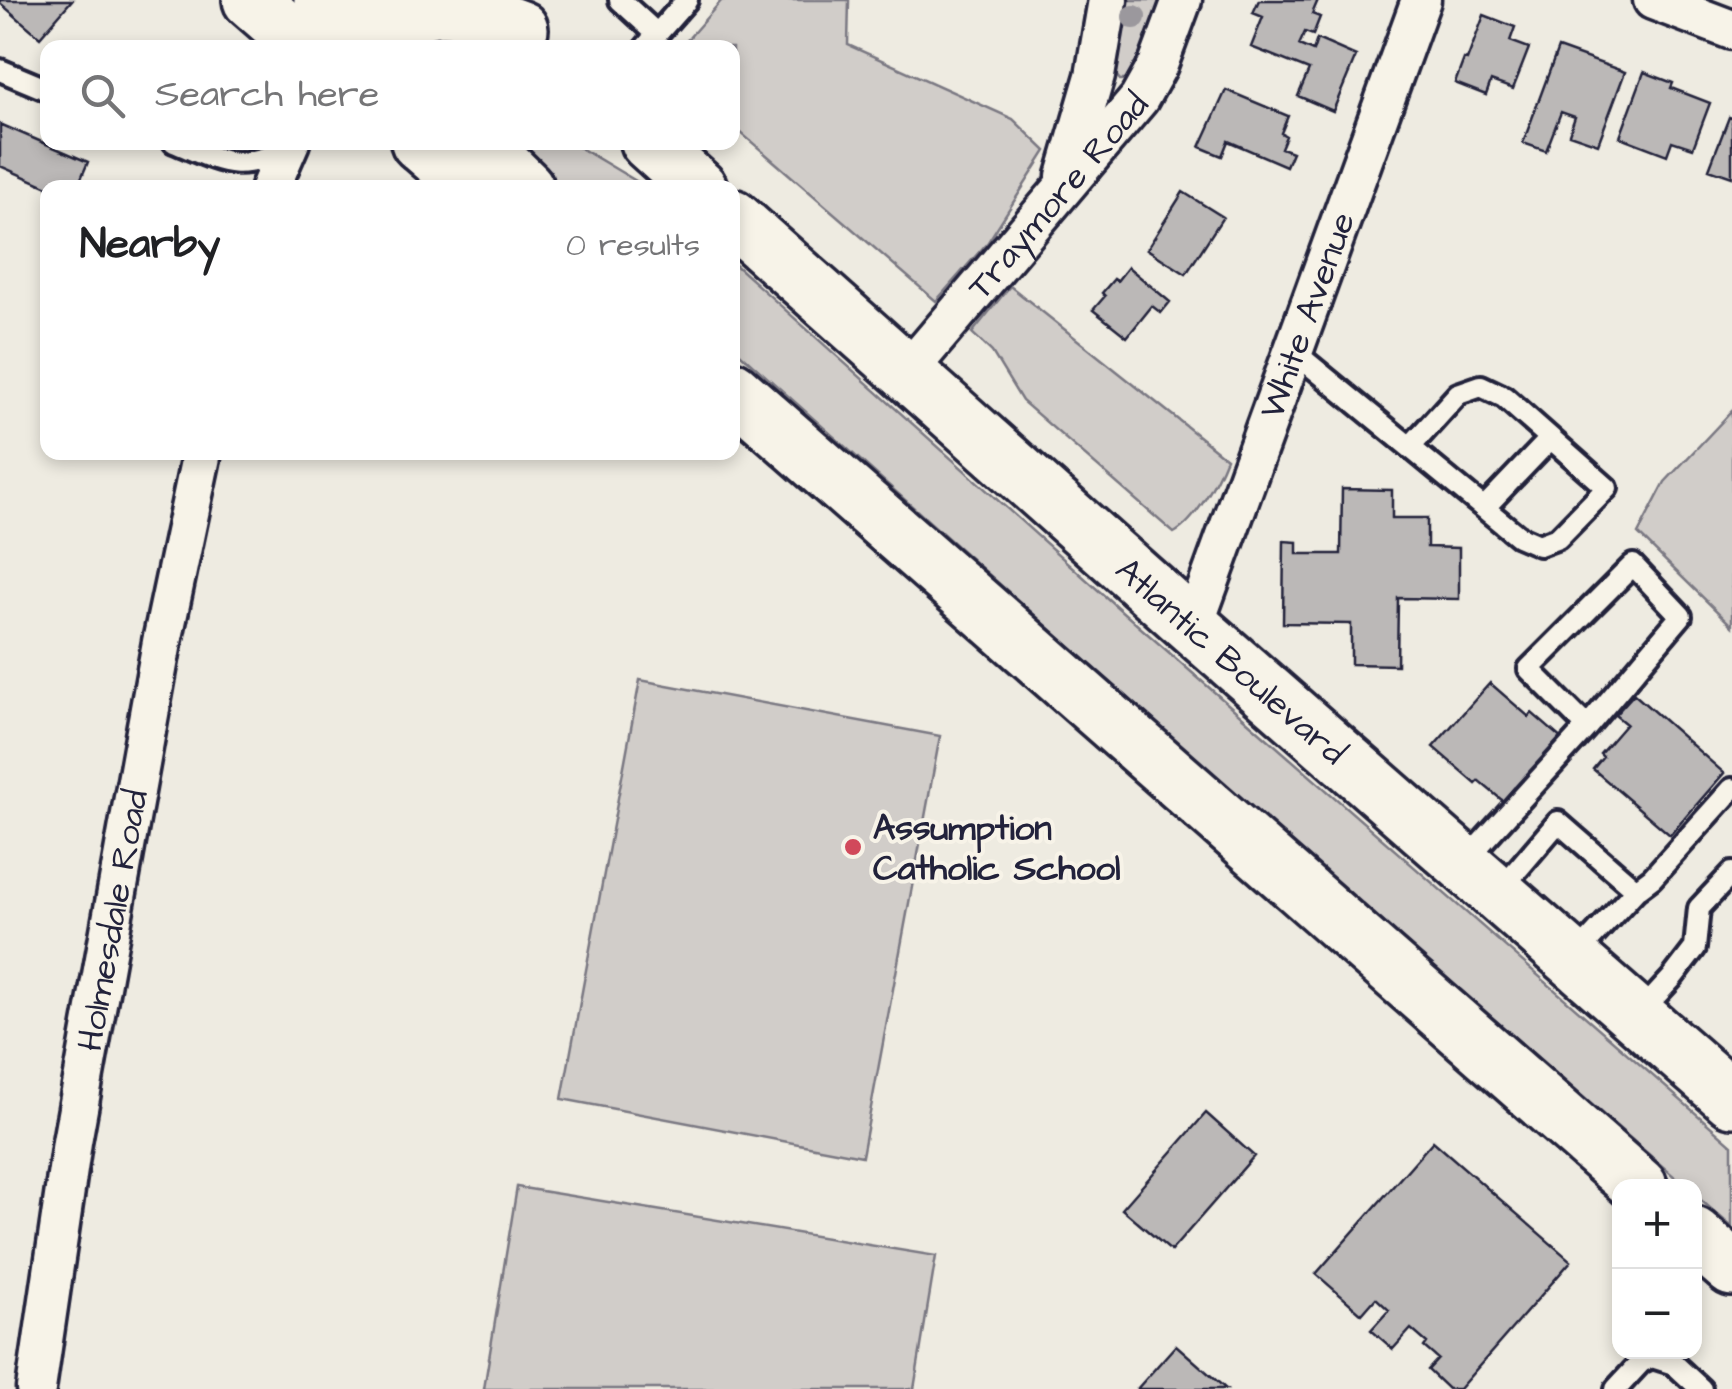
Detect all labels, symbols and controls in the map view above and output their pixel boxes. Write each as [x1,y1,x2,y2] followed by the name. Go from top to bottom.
[40,40,740,150] search box
[75,68,130,123] icon: search
[155,69,379,121] text: Search here
[956,82,1161,310] street label: Traymore Road
[1248,205,1368,426] street label: White Avenue
[80,216,220,274] text: Nearby
[566,223,700,268] text: 0 results
[1104,546,1357,777] street label: Atlantic Boulevard
[66,786,161,1055] street label: Holmesdale Road
[873,804,1121,893] place label: Assumption Catholic School
[842,836,864,858] marker: Assumption Catholic School
[1612,1179,1702,1359] map controls
[1612,1179,1702,1269] button: +
[1612,1269,1702,1359] button: −

